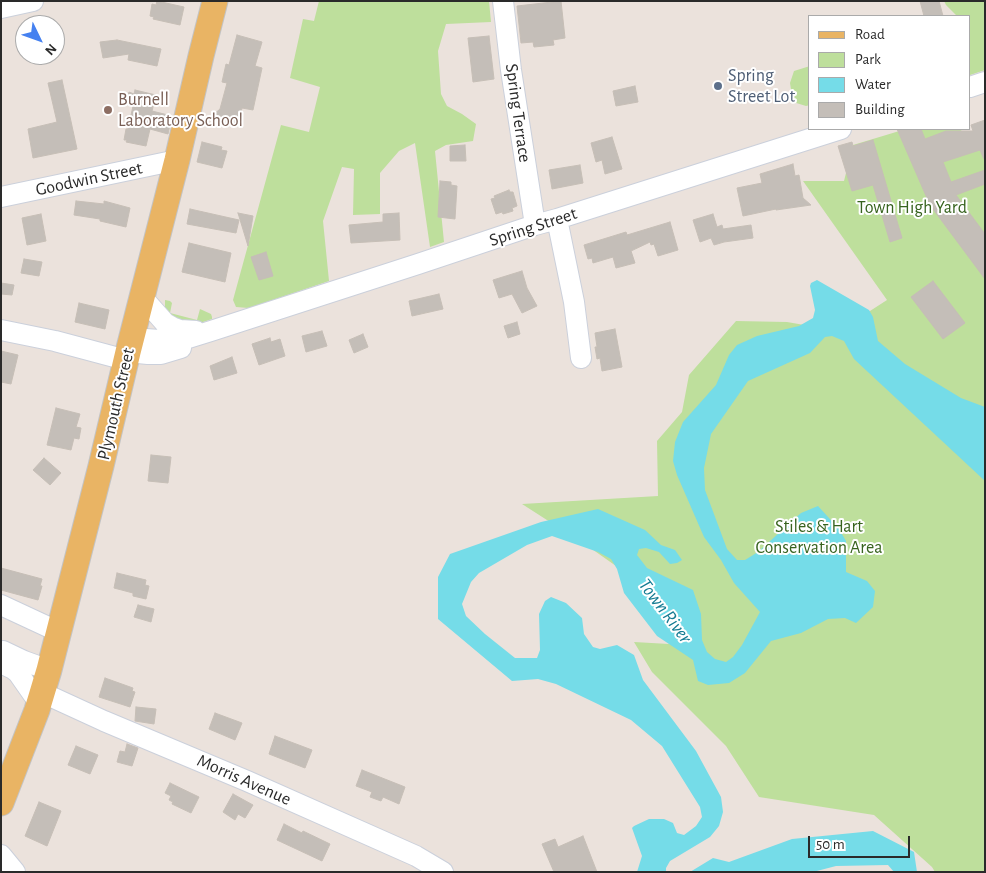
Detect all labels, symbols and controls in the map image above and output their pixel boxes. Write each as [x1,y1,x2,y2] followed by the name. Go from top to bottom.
[15,15,65,65] north arrow
[808,15,971,130] legend
[855,27,885,42] text: Road
[42,41,59,58] text: N
[855,52,881,67] text: Park
[500,62,536,164] street label: Spring Terrace
[728,65,795,108] place label: Spring Street Lot
[855,77,891,92] text: Water
[712,80,724,92] marker: Spring Street Lot
[118,89,243,132] place label: Burnell Laboratory School
[855,102,905,117] text: Building
[102,104,114,116] marker: Burnell Laboratory School
[34,157,144,201] street label: Goodwin Street
[857,197,967,219] park label: Town High Yard
[486,203,580,251] street label: Spring Street
[93,346,139,462] street label: Plymouth Street
[755,516,883,558] park label: Stiles & Hart Conservation Area
[633,574,697,648] water label: Town River
[194,750,294,810] street label: Morris Avenue
[811,826,914,858] scale bar
[816,837,845,852] text: 50 m

